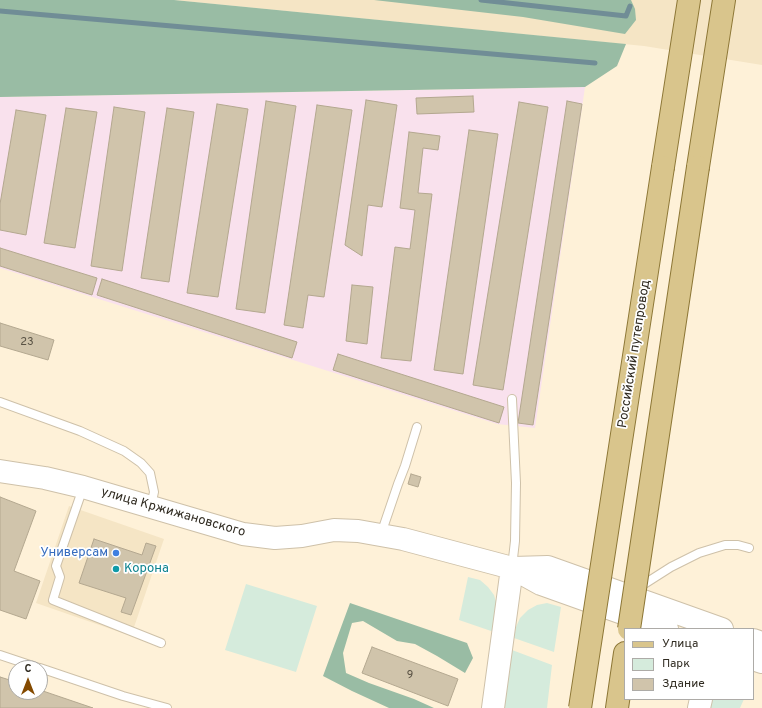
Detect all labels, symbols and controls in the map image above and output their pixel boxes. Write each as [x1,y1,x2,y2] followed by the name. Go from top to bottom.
[616,279,654,429] street label: Российский путепровод
[20,336,34,350] house number: 23
[99,485,247,541] street label: улица Кржижановского
[40,545,108,561] place label: Универсам
[111,548,121,558] marker: Универсам
[124,561,169,577] place label: Корона
[111,564,121,574] marker: Корона
[624,628,754,700] legend
[662,636,698,652] text: Улица
[662,656,690,672] text: Парк
[8,660,48,700] north arrow
[24,662,32,676] text: С
[407,669,413,683] house number: 9
[662,676,705,692] text: Здание

